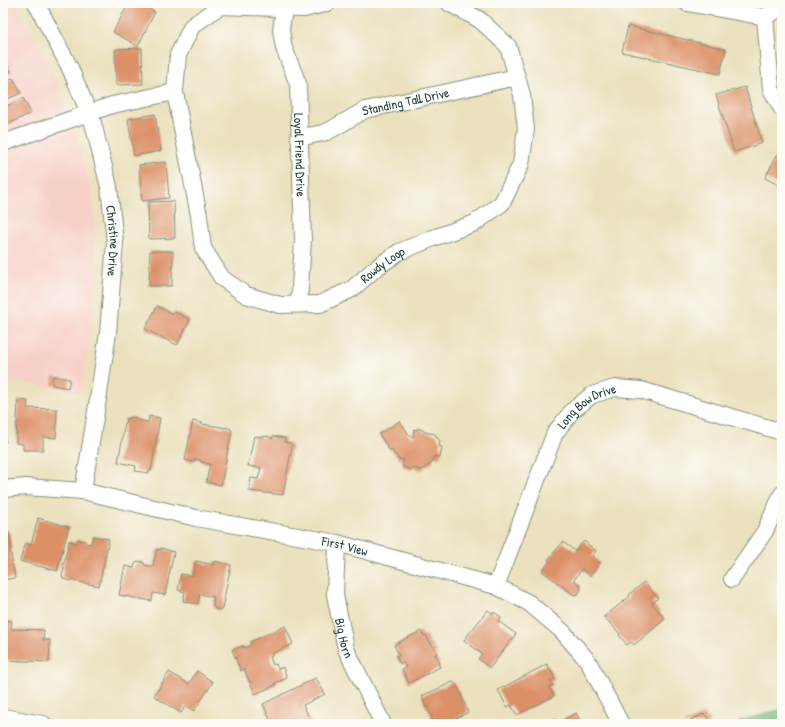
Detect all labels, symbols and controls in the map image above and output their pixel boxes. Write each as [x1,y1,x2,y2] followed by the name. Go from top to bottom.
[360,83,451,119] street label: Standing Tall Drive
[290,113,311,197] street label: Loyal Friend Drive
[102,204,124,277] street label: Christine Drive
[356,242,408,287] street label: Rowdy Loop
[553,379,618,432] street label: Long Bow Drive
[320,531,370,560] street label: First View
[331,616,358,661] street label: Big Horn

